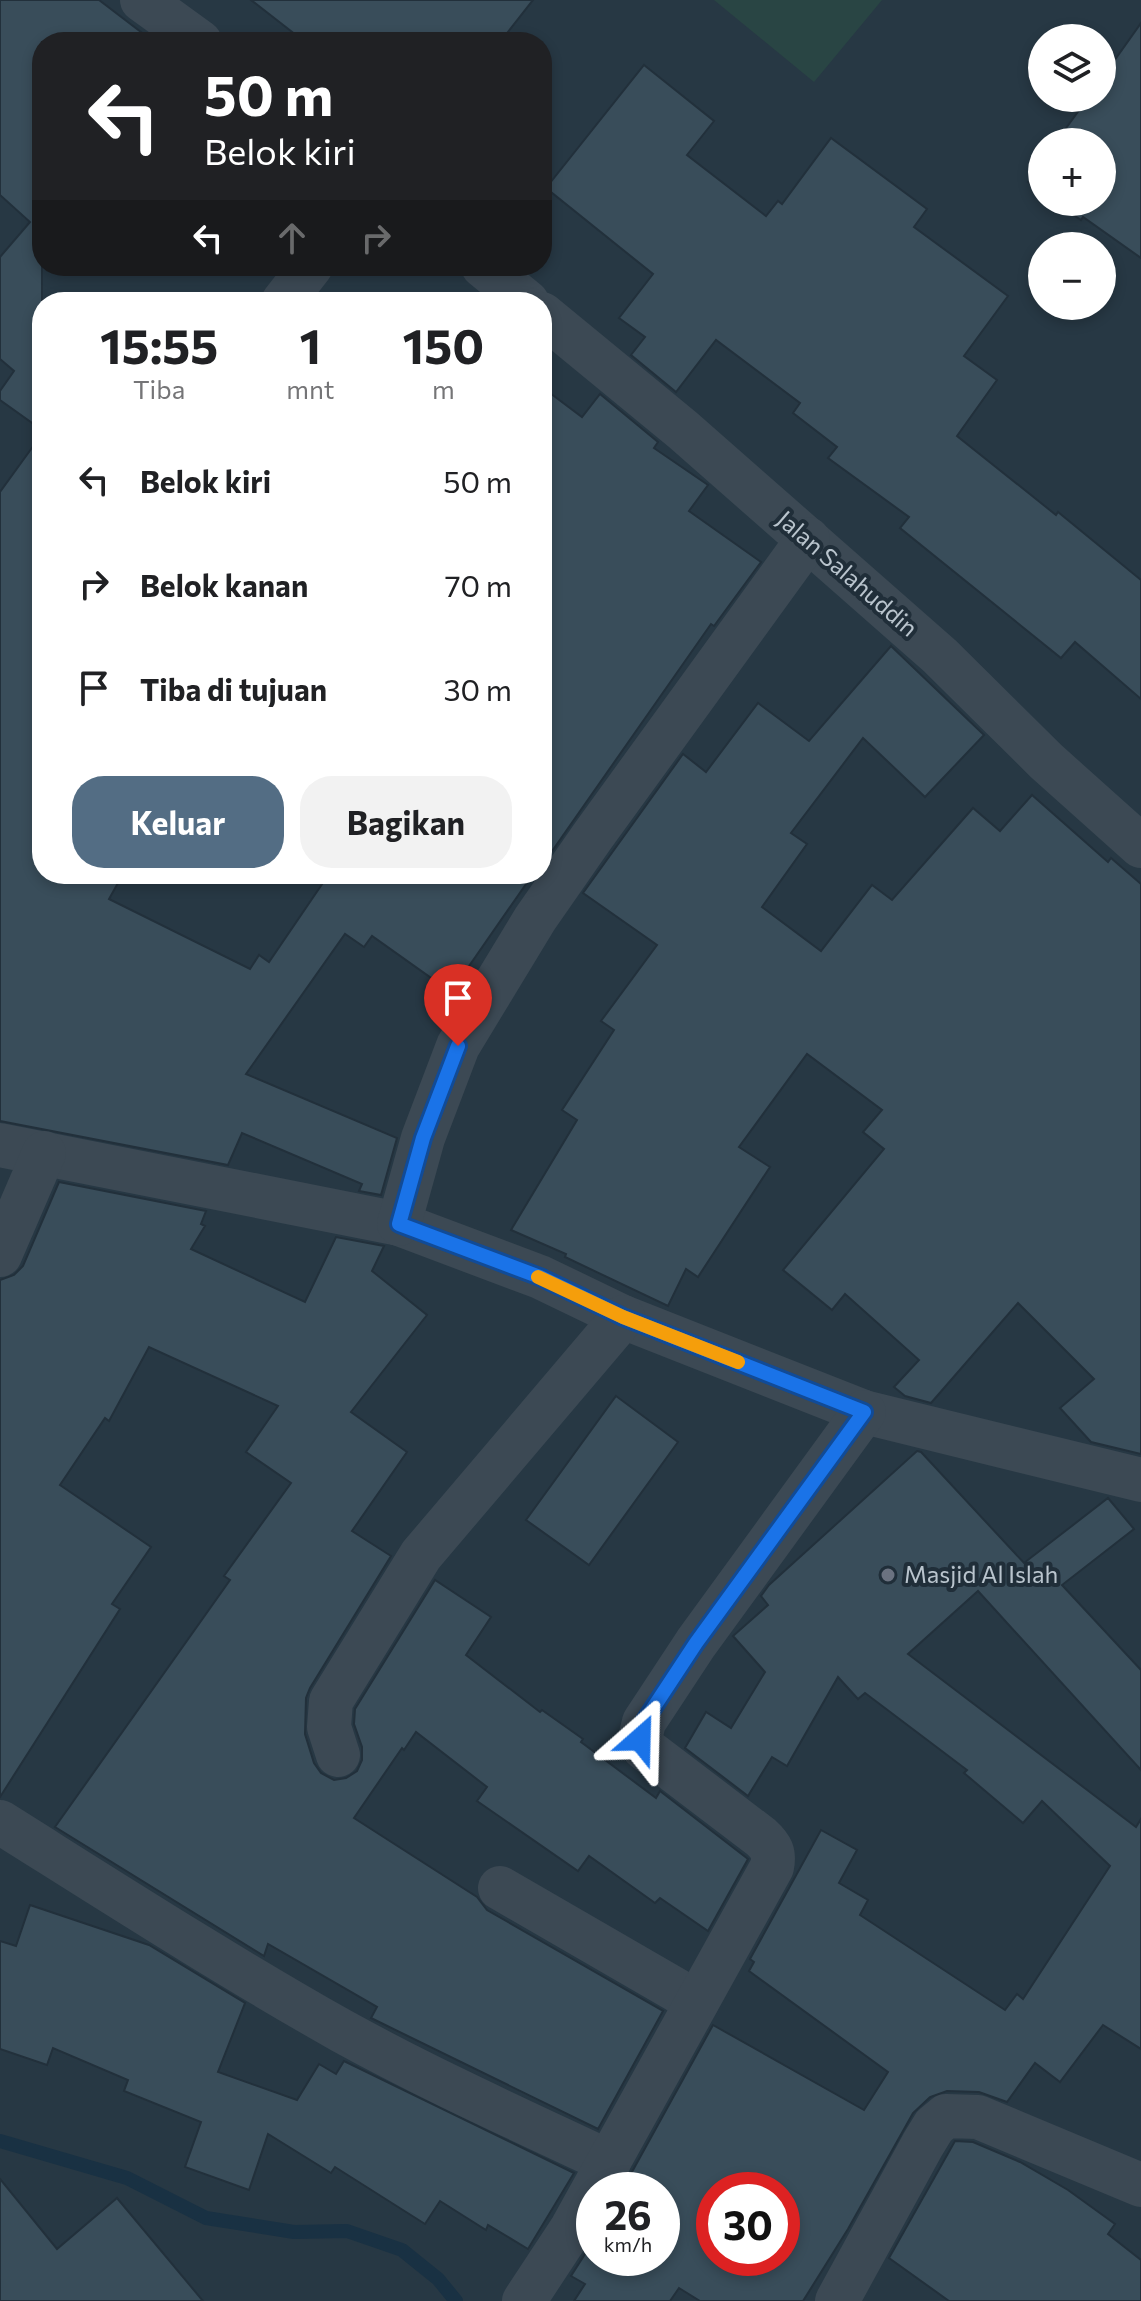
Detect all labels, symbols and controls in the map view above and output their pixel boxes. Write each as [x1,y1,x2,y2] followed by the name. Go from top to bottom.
[1028,24,1116,320] map controls
[1028,24,1116,112] button: layers
[204,59,333,128] text: 50 m
[72,64,176,168] icon: left
[204,128,356,172] text: Belok kiri
[1028,128,1116,216] button: +
[186,216,230,260] icon: left
[270,216,314,260] icon: ahead
[354,216,398,260] icon: right
[1028,232,1116,320] button: −
[100,315,218,374] text: 15:55
[300,315,321,374] text: 1
[402,315,484,374] text: 150
[133,373,185,404] text: Tiba
[286,373,335,404] text: mnt
[432,373,455,404] text: m
[72,458,116,502] icon: left
[140,462,271,499] text: Belok kiri
[443,462,512,499] text: 50 m
[772,504,924,642] street label: Jalan Salahuddin
[72,562,116,606] icon: right
[140,566,308,603] text: Belok kanan
[445,566,512,603] text: 70 m
[72,666,116,710] icon: arrive
[140,670,327,707] text: Tiba di tujuan
[443,670,512,707] text: 30 m
[72,776,284,868] button: Keluar
[300,776,512,868] button: Bagikan
[424,964,492,1046] pin
[436,976,480,1020] icon: arrive
[904,1559,1058,1588] place label: Masjid Al Islah
[879,1566,897,1584] marker: Masjid Al Islah
[598,1697,682,1781] position arrow
[696,2172,800,2276] speed limit sign: 30
[604,2189,652,2238] text: 26
[604,2232,652,2256] text: km/h

